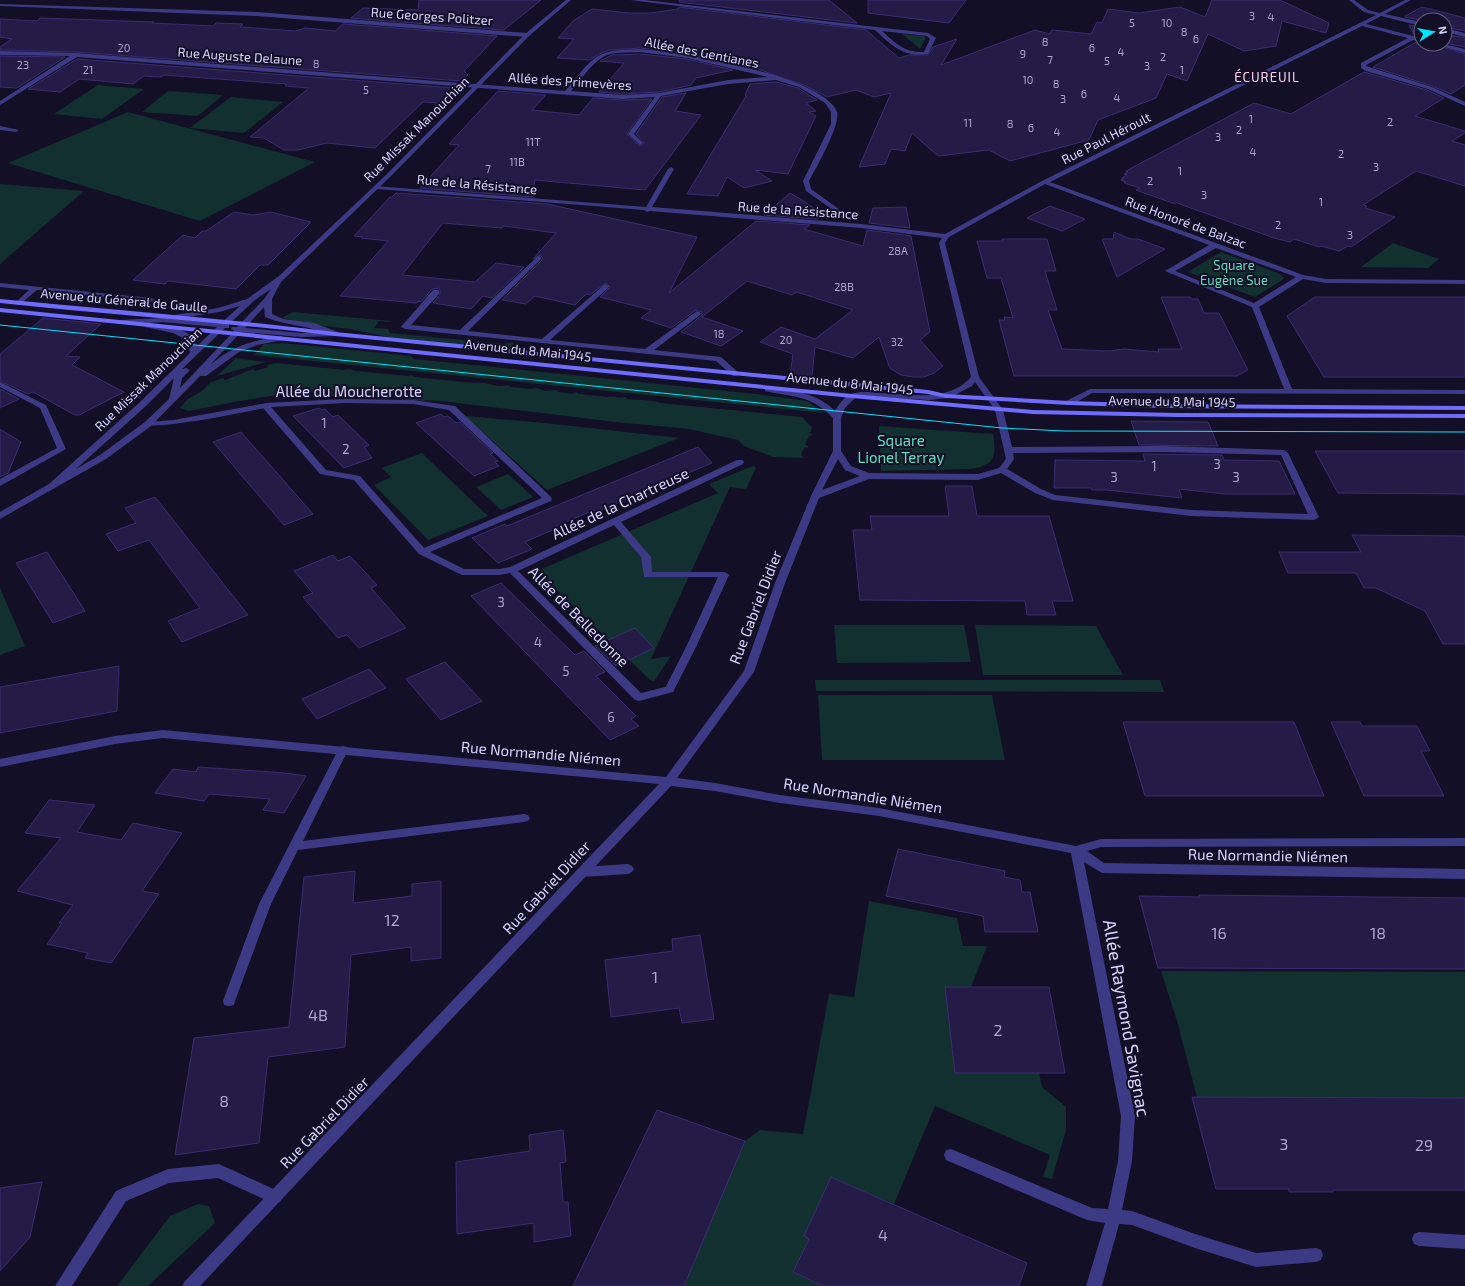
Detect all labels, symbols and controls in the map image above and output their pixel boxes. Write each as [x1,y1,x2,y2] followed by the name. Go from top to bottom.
[370,4,494,28] street label: Rue Georges Politzer
[1249,9,1255,22] house number: 3
[1268,10,1275,23] house number: 4
[1413,12,1453,52] north arrow
[1129,16,1135,29] house number: 5
[1161,16,1173,29] house number: 10
[1181,25,1187,38] house number: 8
[1436,25,1450,35] text: N
[1193,32,1199,45] house number: 6
[644,33,760,71] street label: Allée des Gentianes
[1042,35,1048,48] house number: 8
[118,41,130,54] house number: 20
[1089,41,1095,54] house number: 6
[177,44,303,68] street label: Rue Auguste Delaune
[1118,45,1125,58] house number: 4
[1020,47,1026,60] house number: 9
[1160,50,1166,63] house number: 2
[1047,53,1053,66] house number: 7
[1104,54,1110,67] house number: 5
[313,57,319,70] house number: 8
[17,58,29,71] house number: 23
[1144,59,1150,72] house number: 3
[83,63,93,76] house number: 21
[1180,63,1184,76] house number: 1
[1234,68,1300,85] district label: ÉCUREUIL
[508,69,632,93] street label: Allée des Primevères
[360,73,472,185] street label: Rue Missak Manouchian
[1022,73,1034,86] house number: 10
[1053,77,1059,90] house number: 8
[363,83,369,96] house number: 5
[1081,87,1087,100] house number: 6
[1114,91,1121,104] house number: 4
[1060,92,1066,105] house number: 3
[1059,109,1153,167] street label: Rue Paul Héroult
[1249,112,1253,125] house number: 1
[1387,115,1393,128] house number: 2
[964,116,972,129] house number: 11
[1007,117,1013,130] house number: 8
[1028,121,1034,134] house number: 6
[1236,123,1242,136] house number: 2
[1054,125,1061,138] house number: 4
[1215,130,1221,143] house number: 3
[525,135,541,148] house number: 11T
[1250,145,1257,158] house number: 4
[1338,147,1344,160] house number: 2
[509,155,525,168] house number: 11B
[1373,160,1379,173] house number: 3
[485,162,491,175] house number: 7
[1178,164,1182,177] house number: 1
[416,171,538,197] street label: Rue de la Résistance
[1147,174,1153,187] house number: 2
[1201,188,1207,201] house number: 3
[1123,193,1249,251] street label: Rue Honoré de Balzac
[1319,195,1323,208] house number: 1
[737,198,859,222] street label: Rue de la Résistance
[1275,218,1281,231] house number: 2
[1347,228,1353,241] house number: 3
[888,244,908,257] house number: 28A
[1200,257,1268,288] park label: Square Eugène Sue
[834,280,854,293] house number: 28B
[40,285,208,315] street label: Avenue du Général de Gaulle
[91,324,205,434] street label: Rue Missak Manouchian
[713,327,725,340] house number: 18
[780,333,792,346] house number: 20
[464,335,592,365] street label: Avenue du 8 Mai 1945
[891,335,903,348] house number: 32
[786,368,914,398] street label: Avenue du 8 Mai 1945
[276,382,422,400] street label: Allée du Moucherotte
[1108,392,1236,410] street label: Avenue du 8 Mai 1945
[321,415,327,431] house number: 1
[857,431,945,466] park label: Square Lionel Terray
[342,441,350,457] house number: 2
[1213,456,1221,472] house number: 3
[1151,458,1157,474] house number: 1
[549,463,691,543] street label: Allée de la Chartreuse
[1110,469,1118,485] house number: 3
[1232,469,1240,485] house number: 3
[725,547,785,667] street label: Rue Gabriel Didier
[525,562,633,670] street label: Allée de Belledonne
[497,594,505,610] house number: 3
[534,634,542,650] house number: 4
[563,663,570,679] house number: 5
[607,709,615,725] house number: 6
[460,737,622,769] street label: Rue Normandie Niémen
[782,774,944,816] street label: Rue Normandie Niémen
[498,837,594,937] street label: Rue Gabriel Didier
[1188,845,1348,865] street label: Rue Normandie Niémen
[384,910,400,929] house number: 12
[1099,918,1155,1118] street label: Allée Raymond Savignac
[1211,923,1227,942] house number: 16
[1370,923,1386,942] house number: 18
[652,967,658,986] house number: 1
[308,1005,328,1024] house number: 4B
[994,1020,1003,1039] house number: 2
[276,1072,372,1172] street label: Rue Gabriel Didier
[219,1091,229,1110] house number: 8
[1280,1134,1288,1153] house number: 3
[1415,1135,1433,1154] house number: 29
[878,1225,888,1244] house number: 4

